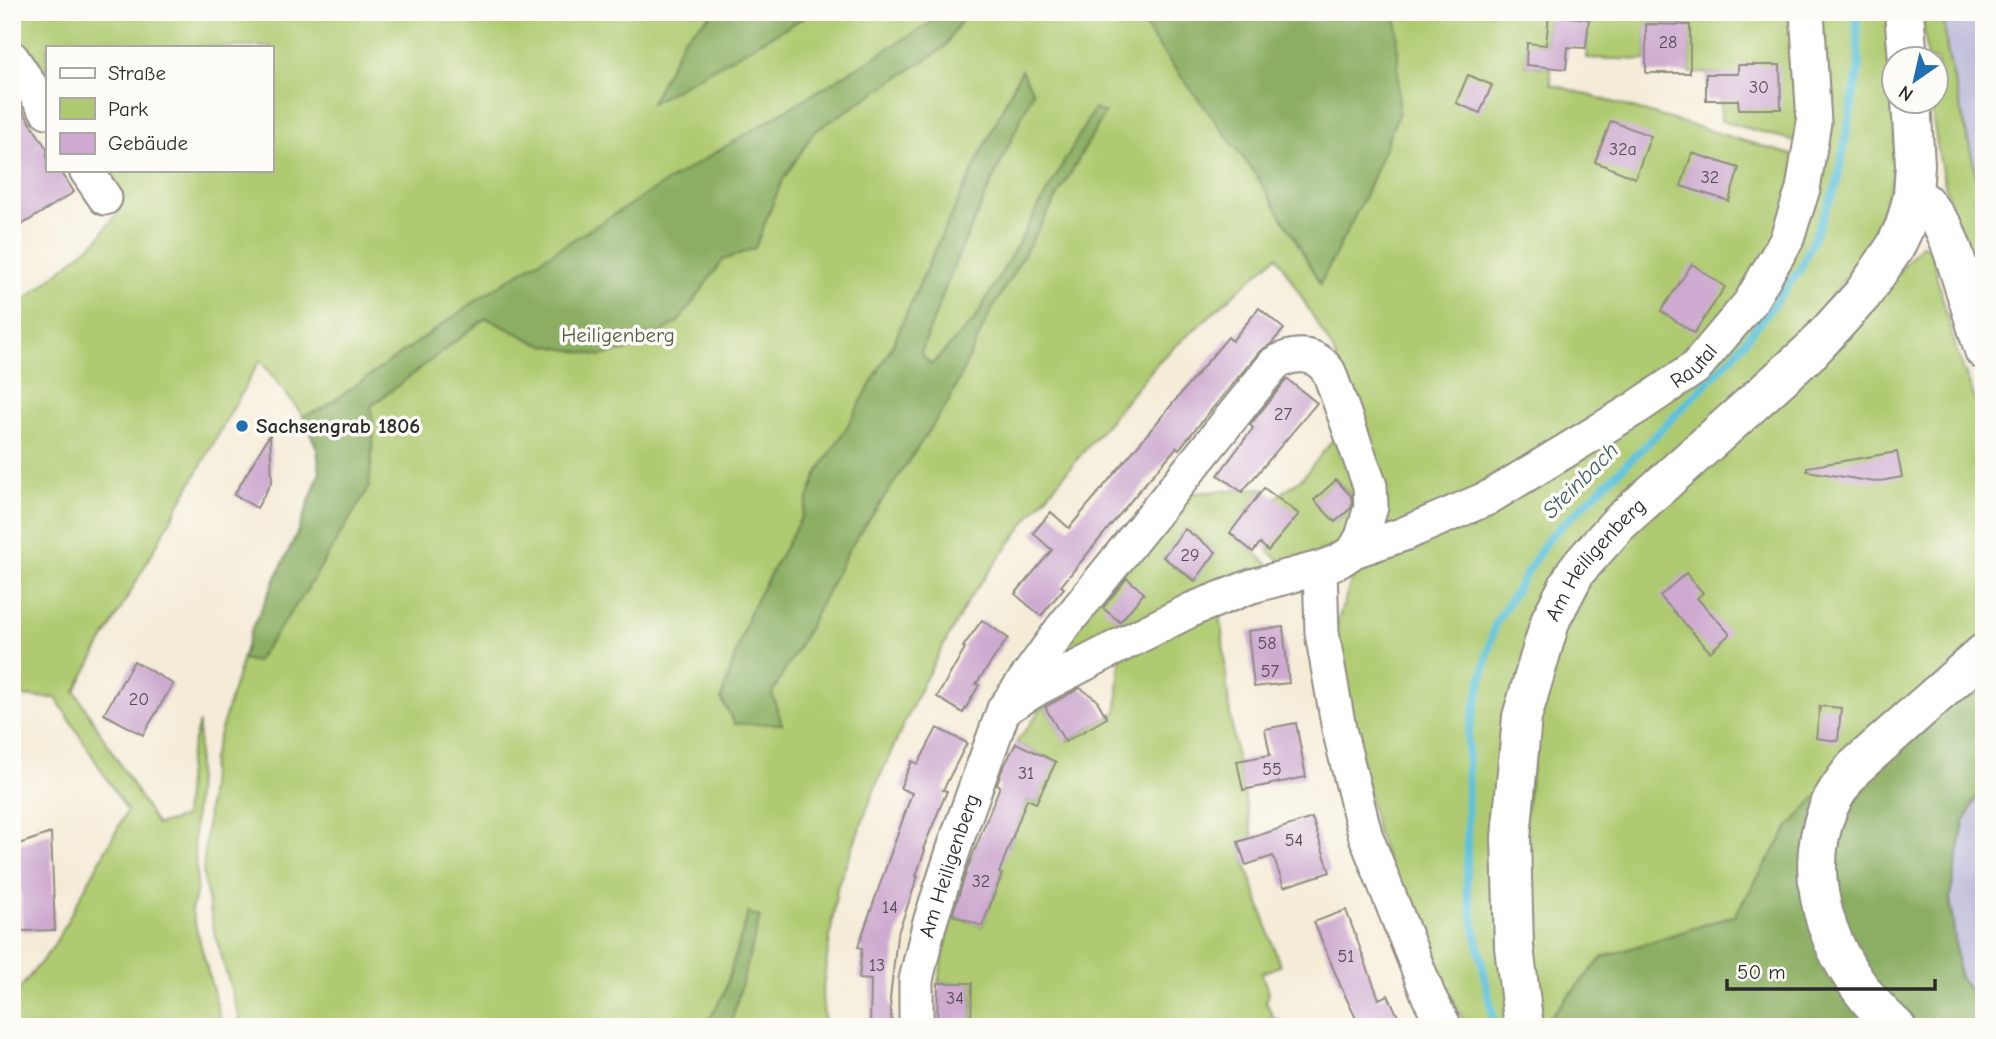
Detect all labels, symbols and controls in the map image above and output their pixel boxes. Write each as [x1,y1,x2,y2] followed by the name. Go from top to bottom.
[1659,32,1677,53] house number: 28
[46,46,273,172] legend
[1881,46,1951,116] north arrow
[108,61,166,85] text: Straße
[1749,77,1769,98] house number: 30
[1895,81,1917,106] text: N
[108,97,148,121] text: Park
[108,131,188,155] text: Gebäude
[1609,139,1637,160] house number: 32a
[1701,167,1719,188] house number: 32
[561,323,675,347] park label: Heiligenberg
[1666,339,1722,393] street label: Rautal
[1274,404,1292,425] house number: 27
[256,414,420,438] place label: Sachsengrab 1806
[234,418,250,434] marker: Sachsengrab 1806
[1537,437,1624,524] water label: Steinbach
[1540,493,1650,625] street label: Am Heiligenberg
[1181,545,1199,566] house number: 29
[1257,633,1277,654] house number: 58
[1261,661,1280,682] house number: 57
[129,689,149,710] house number: 20
[1262,759,1282,780] house number: 55
[1018,763,1034,784] house number: 31
[914,790,984,940] street label: Am Heiligenberg
[1285,830,1303,851] house number: 54
[972,871,990,892] house number: 32
[882,897,898,918] house number: 14
[1338,946,1354,967] house number: 51
[1727,948,1935,992] scale bar
[869,955,885,976] house number: 13
[1737,960,1786,984] text: 50 m
[946,988,964,1009] house number: 34

